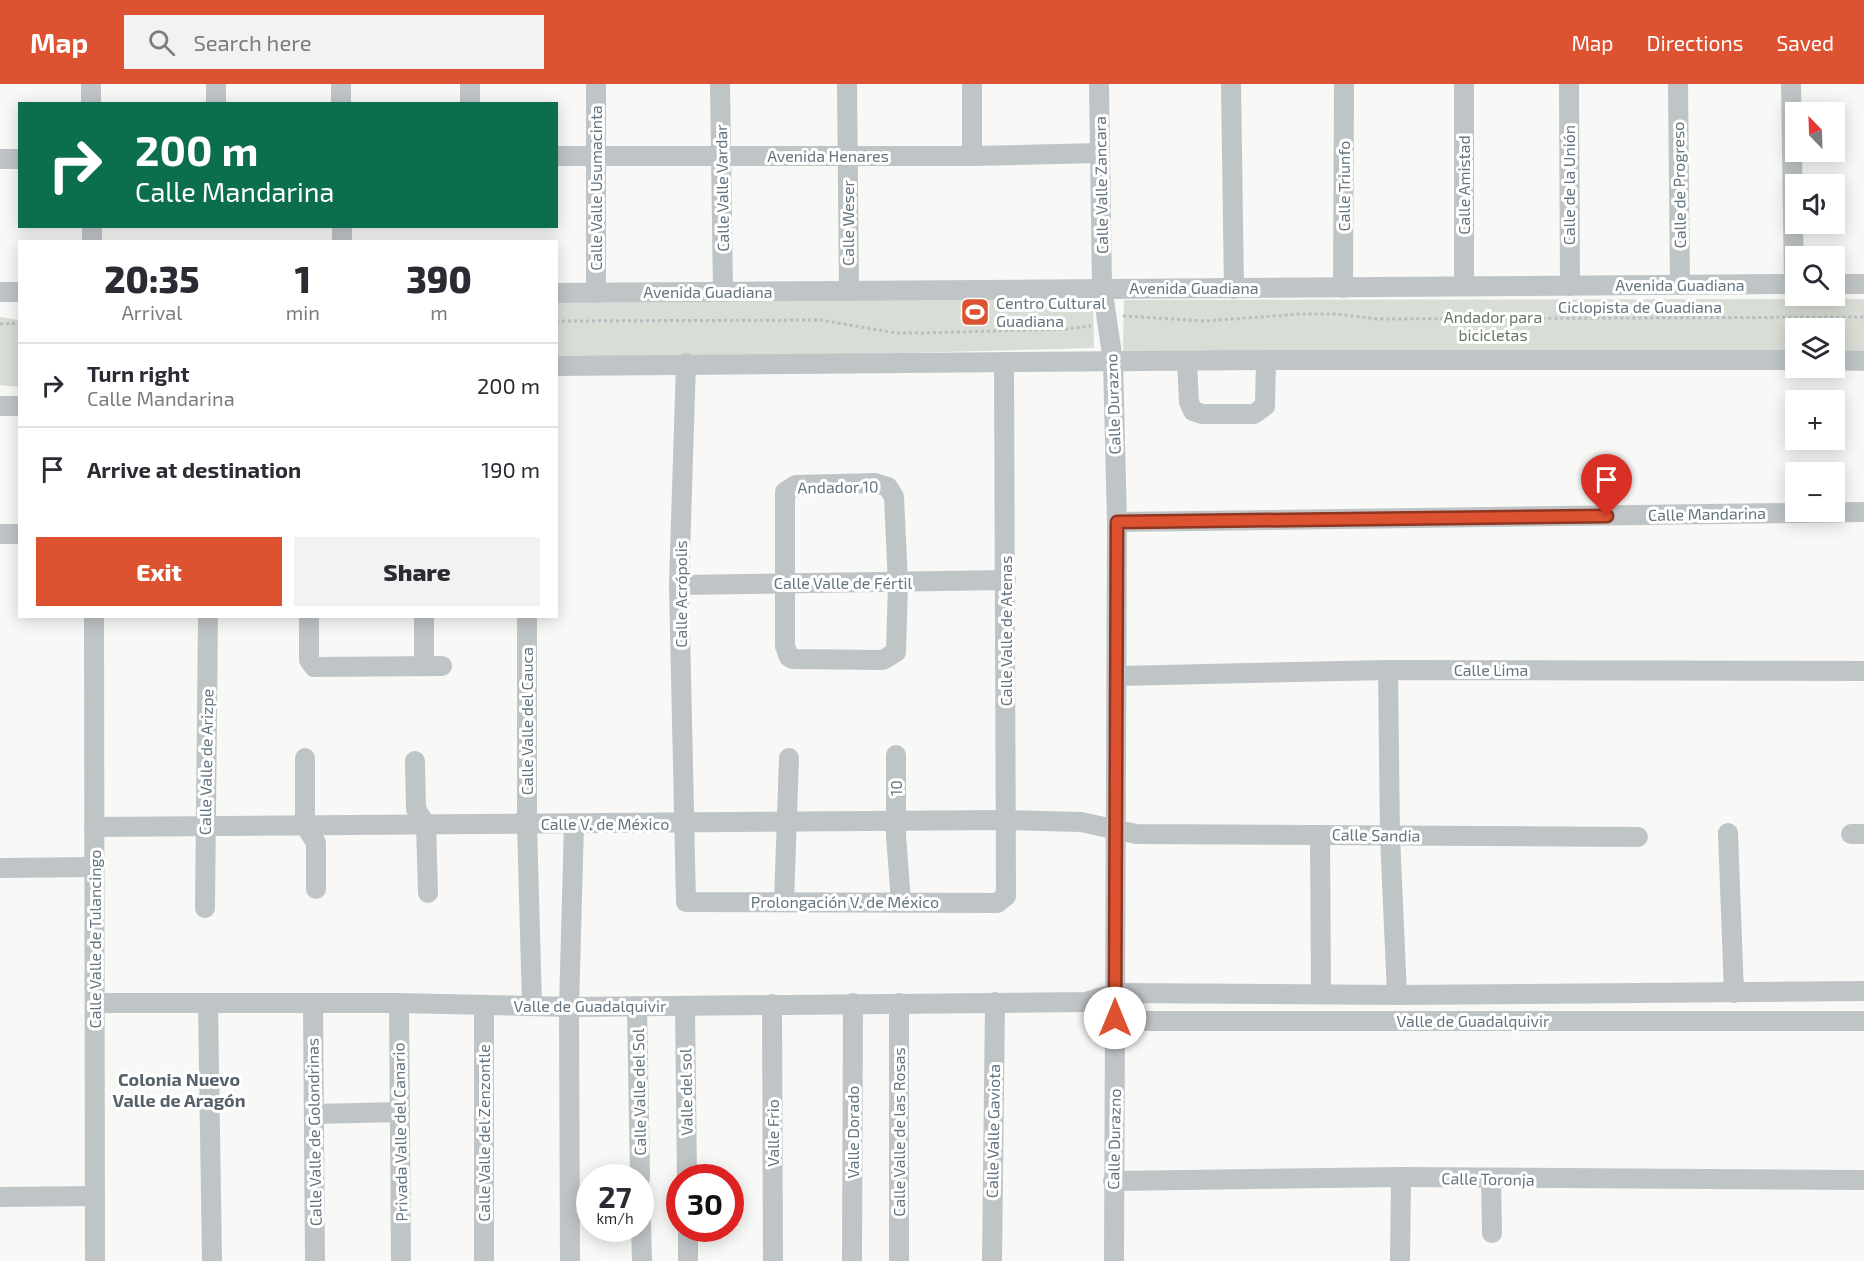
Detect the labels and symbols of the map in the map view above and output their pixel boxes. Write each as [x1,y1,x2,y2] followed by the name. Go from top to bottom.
[1785,102,1845,162] north arrow
[586,105,605,271] street label: Calle Valle Usumacinta
[1090,116,1111,254] street label: Calle Valle Zancara
[1668,122,1689,248] street label: Calle de Progreso
[711,124,732,252] street label: Calle Valle Vardar
[1559,125,1578,245] street label: Calle de la Unión
[1454,135,1473,235] street label: Calle Amistad
[1334,141,1353,231] street label: Calle Triunfo
[767,146,889,165] street label: Avenida Henares
[838,179,857,266] street label: Calle Weser
[1615,275,1745,294] street label: Avenida Guadiana
[1129,278,1259,297] street label: Avenida Guadiana
[643,282,773,301] street label: Avenida Guadiana
[996,293,1106,330] place label: Centro Cultural Guadiana
[959,296,991,328] sports icon: Centro Cultural Guadiana
[1558,297,1722,316] street label: Ciclopista de Guadiana
[1444,307,1542,344] park label: Andador para bicicletas
[1101,353,1124,455] street label: Calle Durazno
[1581,454,1632,516] pin
[797,476,879,497] street label: Andador 10
[1648,503,1766,524] street label: Calle Mandarina
[671,540,690,648] street label: Calle Acrópolis
[996,556,1015,706] street label: Calle Valle de Atenas
[774,573,912,592] street label: Calle Valle de Fértil
[517,647,536,795] street label: Calle Valle del Cauca
[1454,660,1528,679] street label: Calle Lima
[195,689,216,835] street label: Calle Valle de Arizpe
[886,780,905,796] street label: 10
[541,814,669,833] street label: Calle V. de México
[1332,824,1420,845] street label: Calle Sandia
[85,850,104,1028] street label: Calle Valle de Tulancingo
[751,892,939,911] street label: Prolongación V. de México
[1083,986,1147,1050] position arrow
[514,996,667,1015] street label: Valle de Guadalquivir
[1397,1011,1550,1030] street label: Valle de Guadalquivir
[628,1028,649,1156] street label: Calle Valle del Sol
[302,1038,325,1226] street label: Calle Valle de Golondrinas
[388,1042,411,1222] street label: Privada Valle del Canario
[474,1044,493,1222] street label: Calle Valle del Zenzontle
[889,1047,908,1217] street label: Calle Valle de las Rosas
[675,1048,696,1136] street label: Valle del sol
[982,1064,1003,1198] street label: Calle Valle Gaviota
[113,1068,245,1111] district label: Colonia Nuevo Valle de Aragón
[843,1086,862,1178] street label: Valle Dorado
[1103,1088,1124,1190] street label: Calle Durazno
[763,1099,782,1167] street label: Valle Frio
[666,1164,744,1242] speed limit sign: 30
[1441,1168,1535,1190] street label: Calle Toronja

